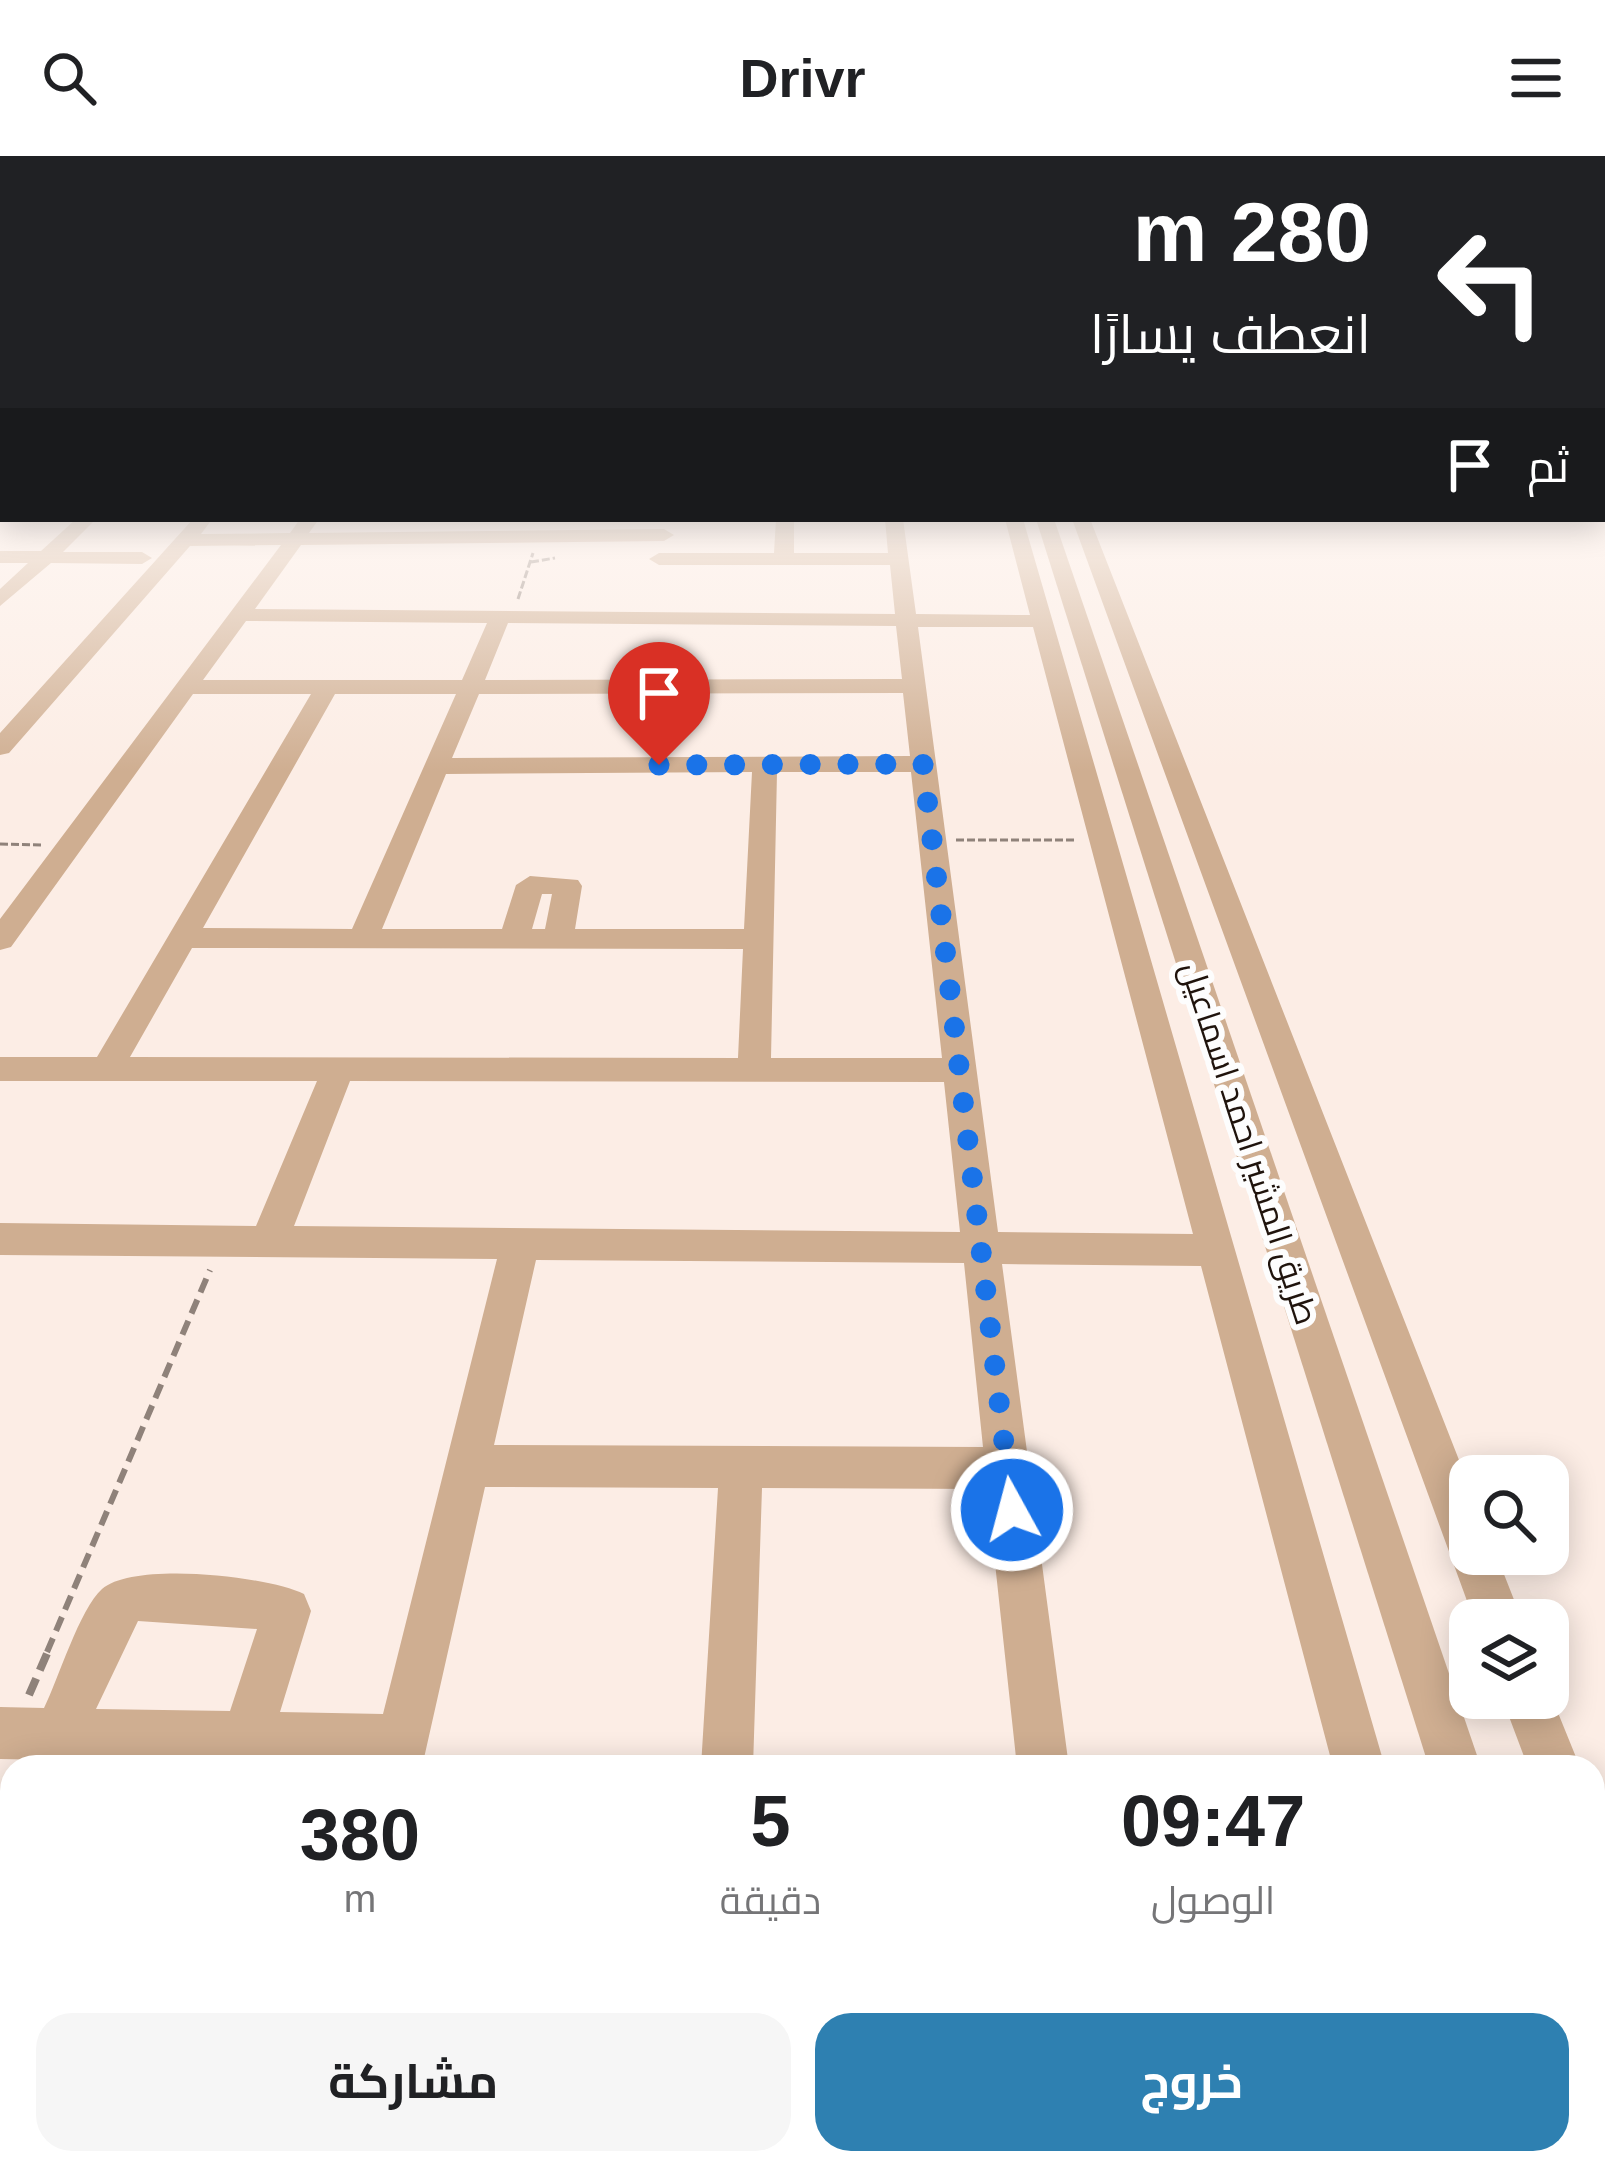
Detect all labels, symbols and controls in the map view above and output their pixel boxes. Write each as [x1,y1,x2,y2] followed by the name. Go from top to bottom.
[36,45,102,111] icon: search
[1503,45,1569,111] icon: menu
[739,48,866,108] text: Drivr
[1133,185,1371,279] text: 280 m
[1413,204,1569,360] icon: left
[1090,304,1371,364] text: انعطف يسارًا
[1437,432,1503,498] icon: arrive
[1527,441,1569,492] text: ثم
[608,642,710,765] pin
[626,660,692,726] icon: arrive
[1172,957,1326,1330] street label: طريق المشير احمد اسماعيل
[949,1447,1075,1573] position arrow
[1449,1455,1569,1719] map controls
[1449,1455,1569,1575] button: search
[1449,1599,1569,1719] button: layers
[750,1781,791,1861] text: 5
[1121,1781,1305,1861] text: 09:47
[300,1795,420,1875] text: 380
[344,1877,376,1920] text: m
[720,1879,821,1922] text: دقيقة
[1151,1879,1275,1922] text: الوصول
[36,2013,791,2151] button: مشاركة
[815,2013,1569,2151] button: خروج

